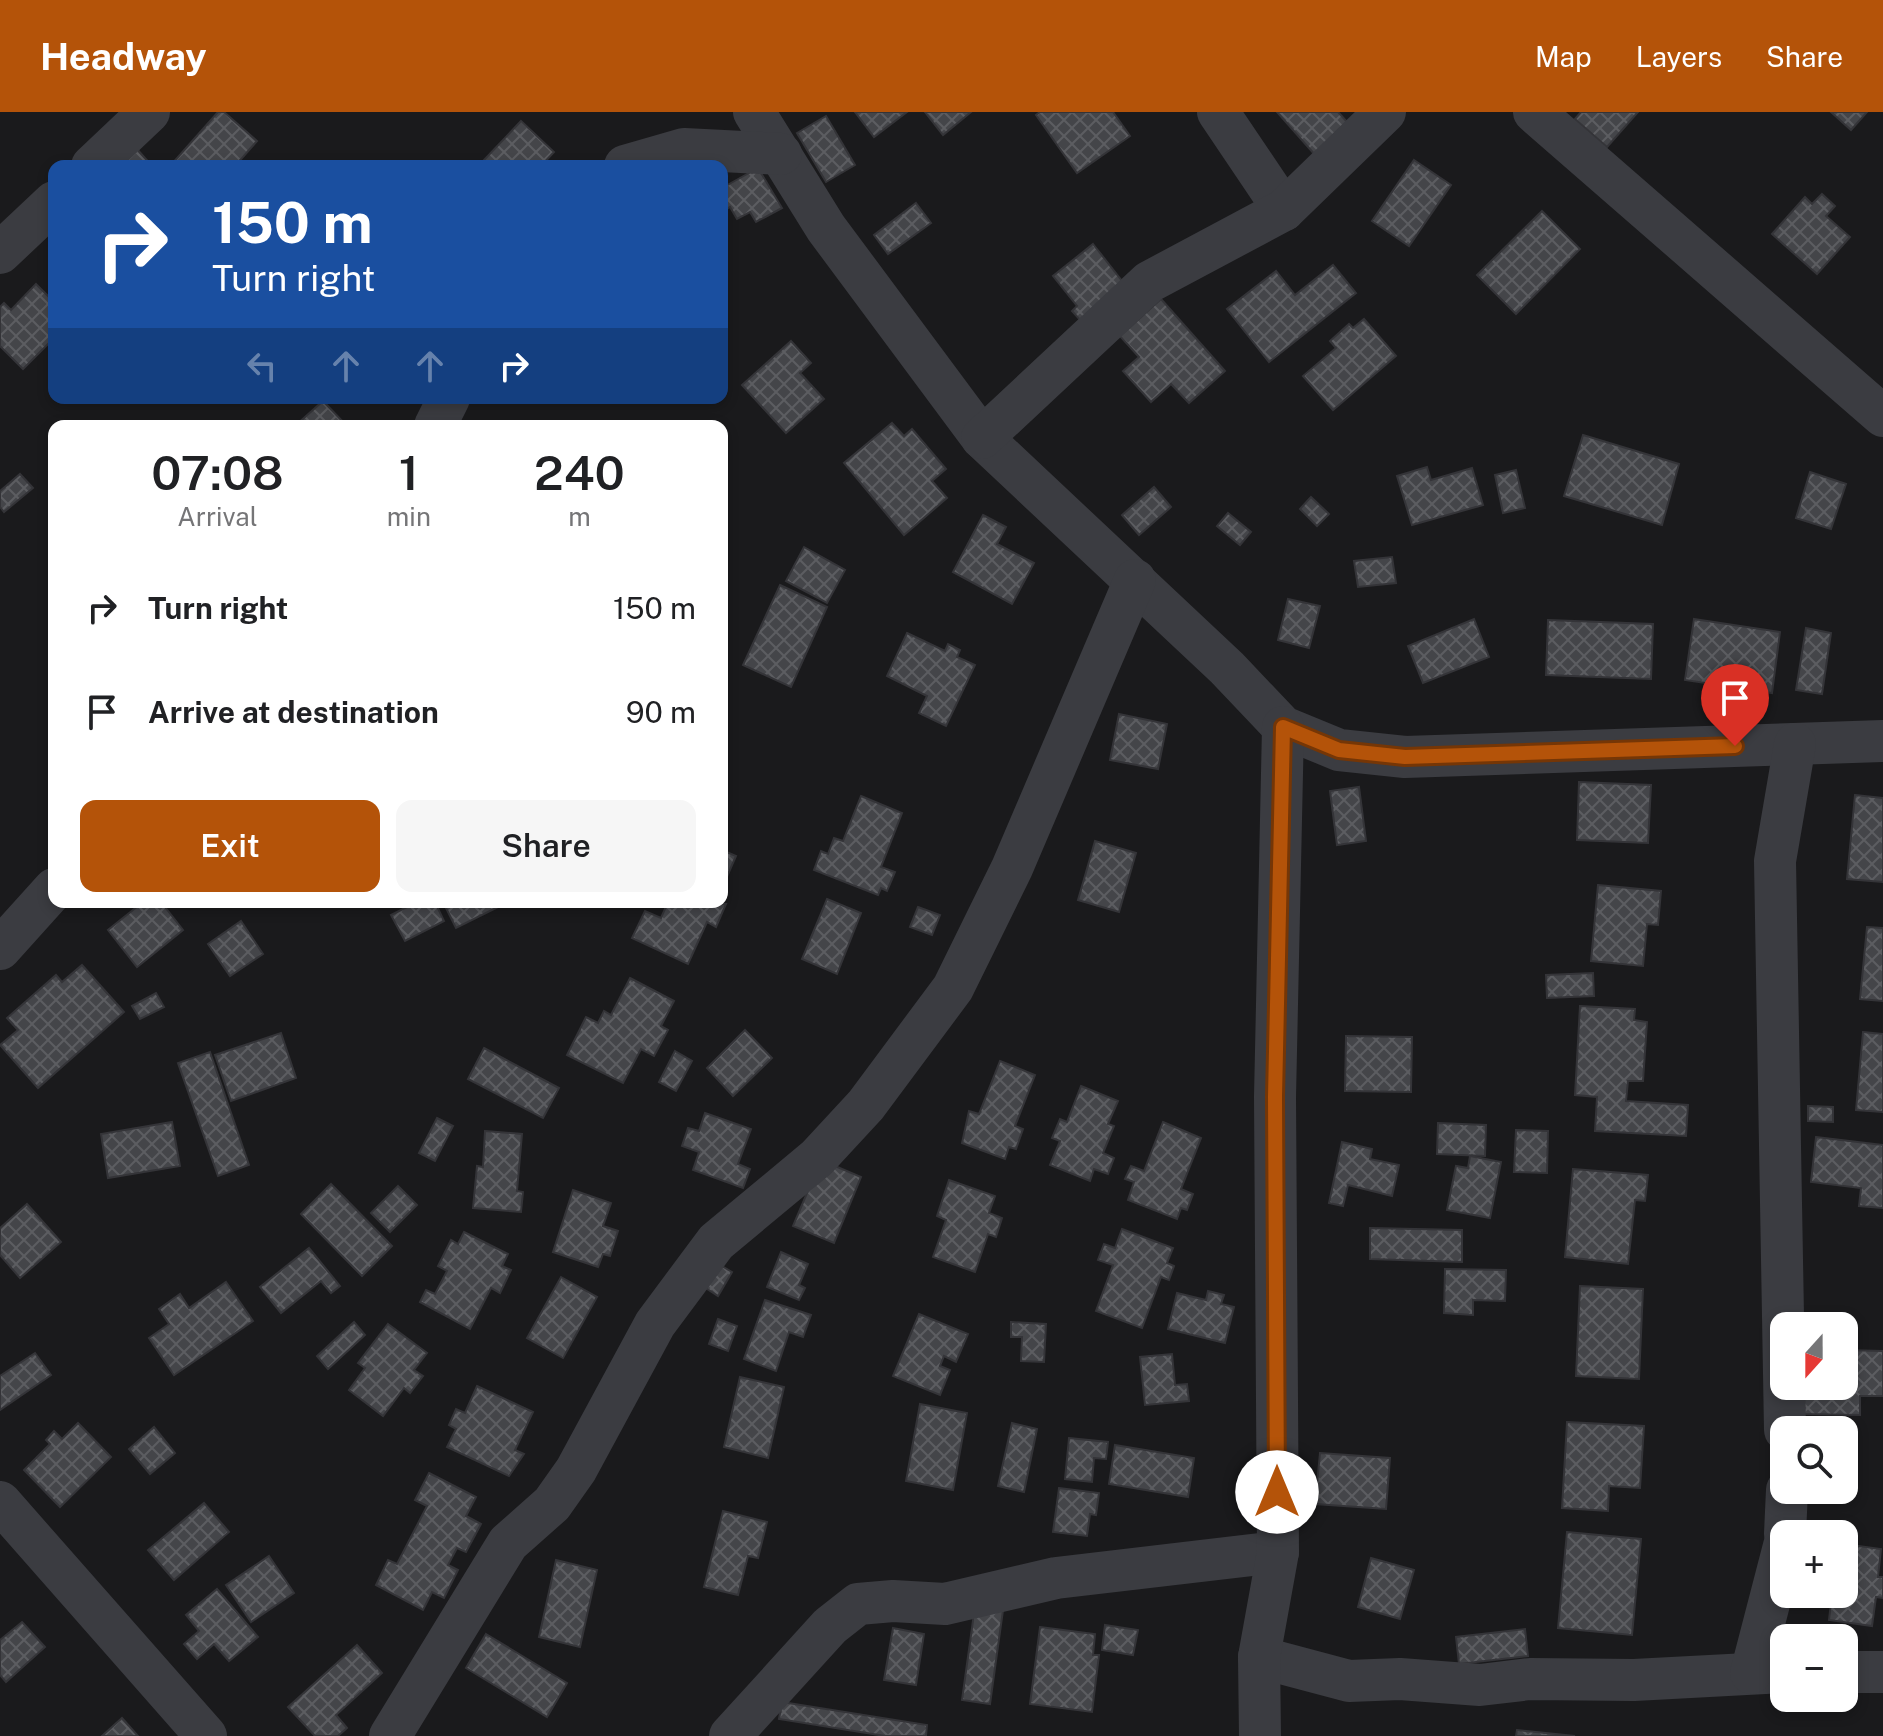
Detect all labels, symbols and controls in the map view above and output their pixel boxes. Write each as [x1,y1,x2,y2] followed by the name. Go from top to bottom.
[40,34,207,79] text: Headway
[1535,40,1592,73] text: Map
[1636,40,1722,73] text: Layers
[1766,40,1843,73] text: Share
[212,190,373,256] text: 150 m
[80,192,184,296] icon: right
[212,257,375,299] text: Turn right
[240,344,284,388] icon: left
[324,344,368,388] icon: ahead
[408,344,452,388] icon: ahead
[492,344,536,388] icon: right
[151,444,284,501] text: 07:08
[399,444,419,501] text: 1
[534,444,625,501] text: 240
[177,501,258,532] text: Arrival
[387,501,431,532] text: min
[568,501,591,532] text: m
[80,586,124,630] icon: right
[148,590,288,626] text: Turn right
[613,590,696,626] text: 150 m
[1701,664,1769,746] pin
[1713,676,1757,720] icon: arrive
[80,690,124,734] icon: arrive
[148,694,439,730] text: Arrive at destination
[626,694,696,730] text: 90 m
[80,800,380,892] button: Exit
[396,800,696,892] button: Share
[1770,1312,1858,1400] north arrow
[1770,1312,1858,1712] map controls
[1770,1416,1858,1504] button: search
[1235,1450,1319,1534] position arrow
[1770,1520,1858,1608] button: +
[1770,1624,1858,1712] button: −

